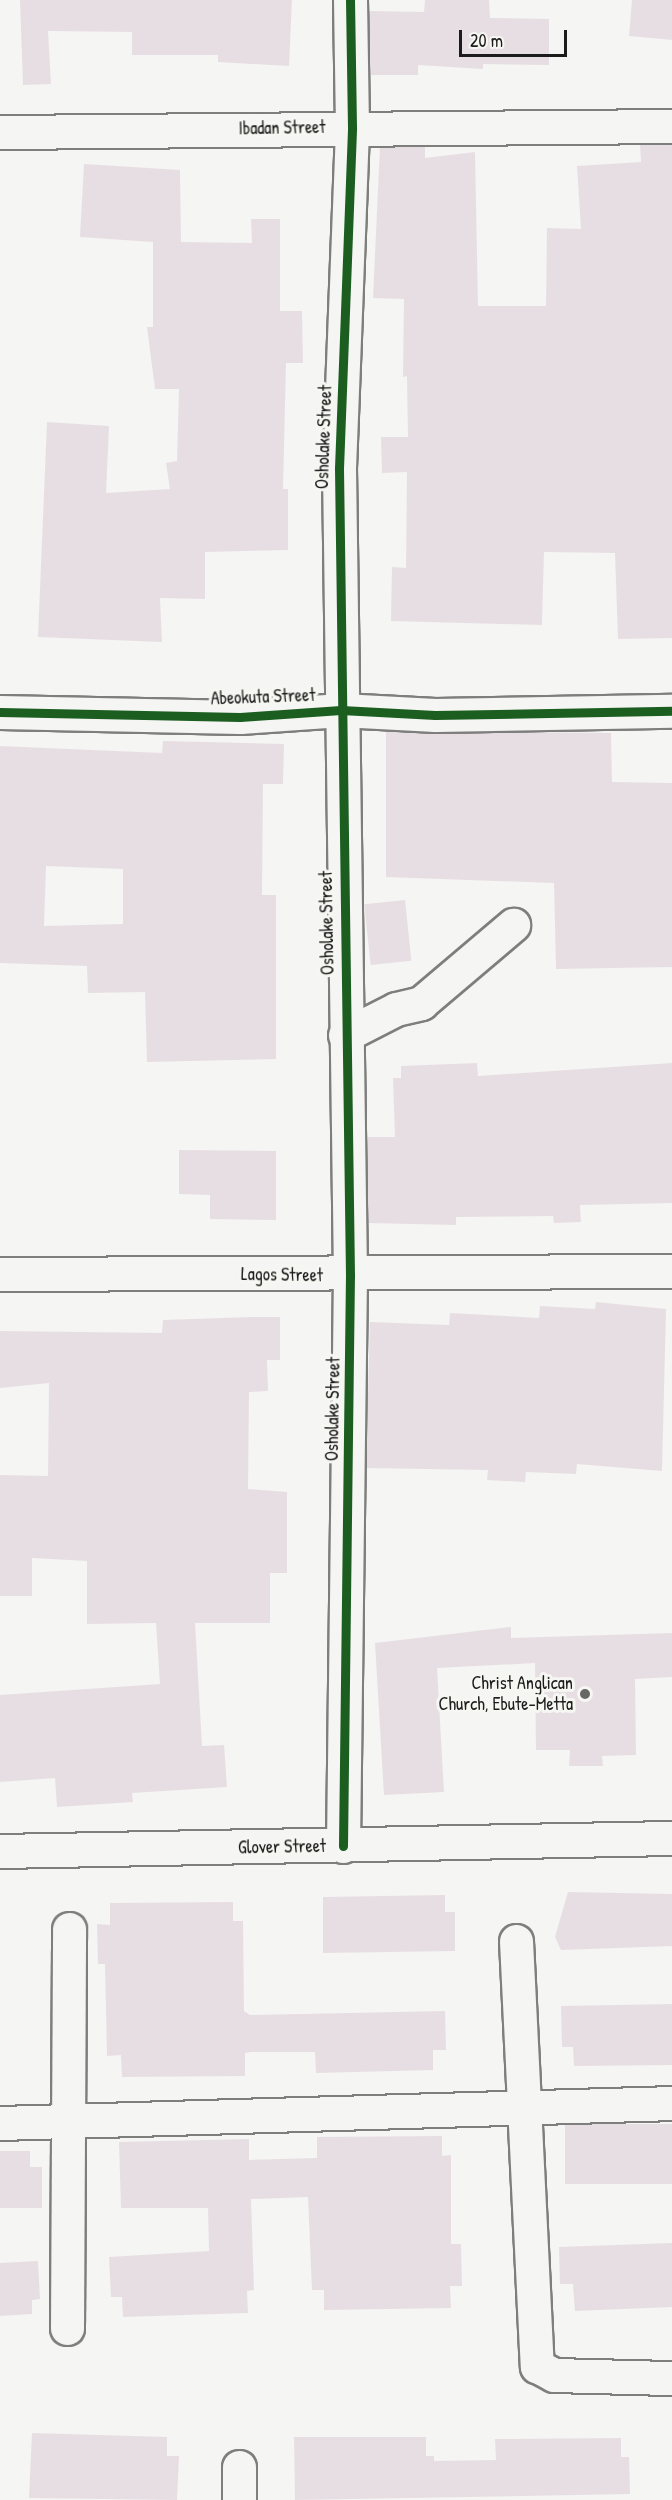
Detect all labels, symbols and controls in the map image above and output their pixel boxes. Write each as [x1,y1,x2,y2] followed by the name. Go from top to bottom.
[462,18,570,56] scale bar
[470,28,503,53] text: 20 m
[238,116,326,140] street label: Ibadan Street
[311,385,337,489] street label: Osholake Street
[210,684,316,710] street label: Abeokuta Street
[315,871,339,975] street label: Osholake Street
[241,1263,323,1287] street label: Lagos Street
[321,1357,345,1461] street label: Osholake Street
[439,1673,573,1716] place label: Christ Anglican Church, Ebute-Metta
[578,1687,592,1701] marker: Christ Anglican Church, Ebute-Metta
[238,1835,326,1859] street label: Glover Street

